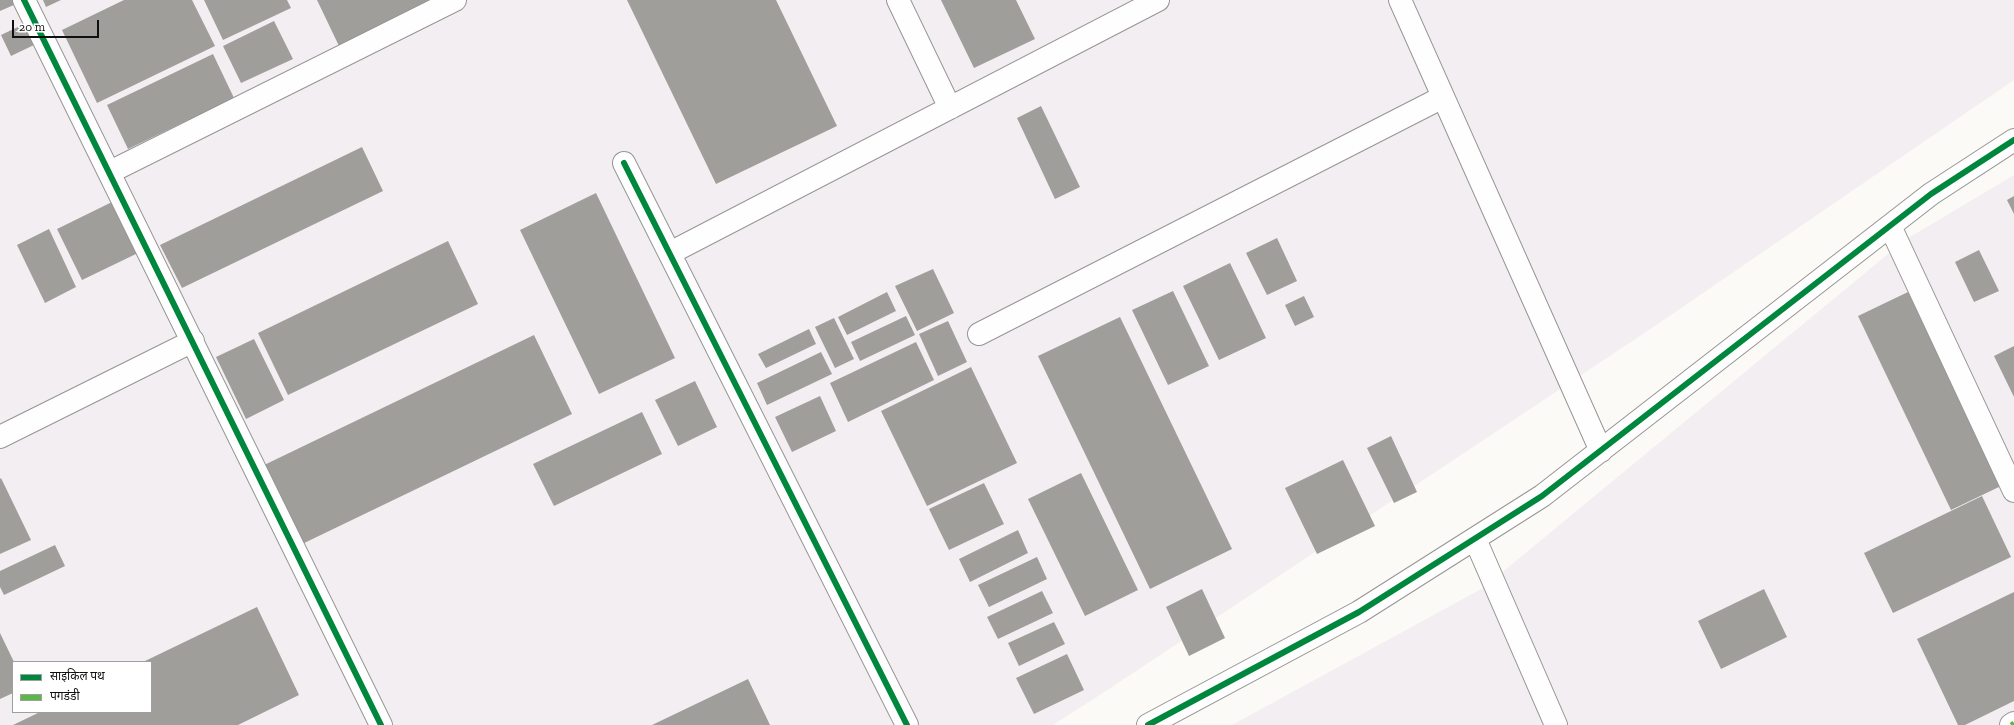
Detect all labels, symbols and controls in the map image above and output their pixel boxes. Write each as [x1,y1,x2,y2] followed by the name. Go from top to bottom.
[14,12,101,38] scale bar
[19,20,45,34] text: 20 m
[12,661,152,713] legend
[50,669,105,683] text: साइकिल पथ
[50,689,80,703] text: पगडंडी

